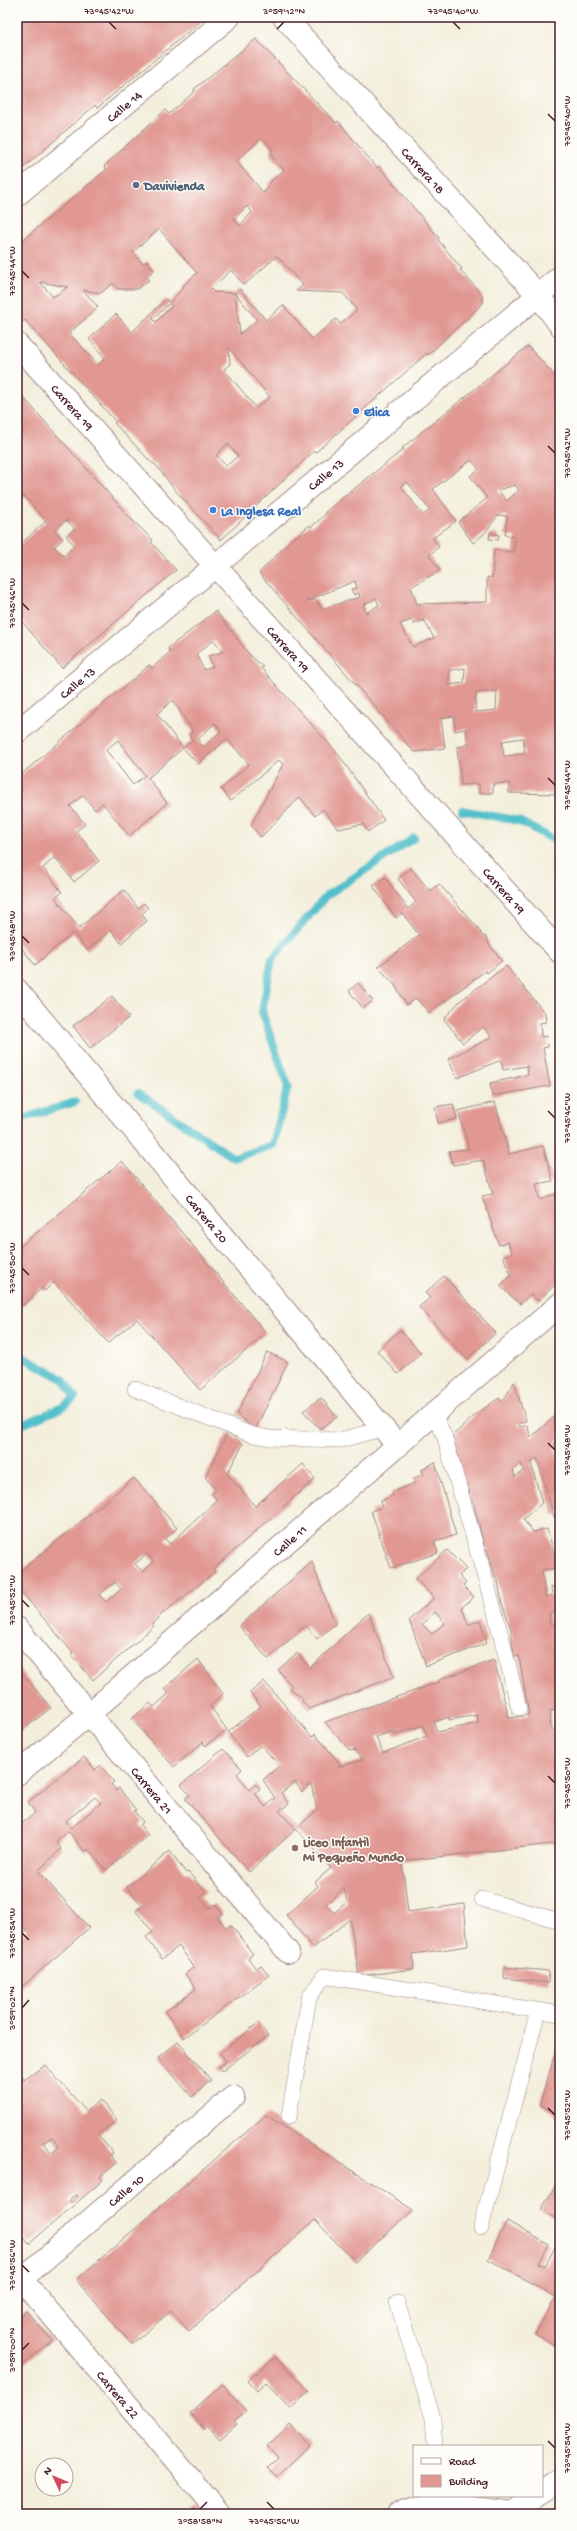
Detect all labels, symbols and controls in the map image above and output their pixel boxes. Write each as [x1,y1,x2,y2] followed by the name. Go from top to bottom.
[83,6,134,18] text: 73°45'42"W
[262,6,306,18] text: 3°59'12"N
[427,6,479,18] text: 73°45'40"W
[104,89,146,127] street label: Calle 14
[562,95,574,147] text: 73°45'40"W
[397,145,447,198] street label: Carrera 18
[131,180,141,190] marker: Davivienda
[143,180,205,195] place label: Davivienda
[7,246,19,297] text: 73°45'44"W
[47,382,96,435] street label: Carrera 19
[351,406,361,416] marker: Elica
[364,406,390,421] place label: Elica
[562,428,574,479] text: 73°45'42"W
[306,456,348,495] street label: Calle 13
[208,505,218,515] marker: La Inglesa Real
[221,505,301,520] place label: La Inglesa Real
[7,578,19,629] text: 73°45'46"W
[262,624,312,677] street label: Carrera 19
[58,664,99,703] street label: Calle 13
[562,760,574,811] text: 73°45'44"W
[478,865,528,918] street label: Carrera 19
[7,910,19,962] text: 73°45'48"W
[562,1093,574,1144] text: 73°45'46"W
[181,1192,231,1247] street label: Carrera 20
[7,1242,19,1295] text: 73°45'50"W
[562,1424,574,1476] text: 73°45'48"W
[271,1523,311,1561] street label: Calle 11
[7,1574,19,1626] text: 73°45'52"W
[562,1757,574,1810] text: 73°45'50"W
[126,1765,174,1818] street label: Carrera 21
[303,1835,404,1866] place label: Liceo Infantil Mi Pequeño Mundo
[290,1843,300,1853] marker: Liceo Infantil Mi Pequeño Mundo
[7,1907,19,1959] text: 73°45'54"W
[7,1986,19,2031] text: 3°59'02"N
[562,2089,574,2141] text: 73°45'52"W
[106,2172,148,2211] street label: Calle 10
[7,2239,19,2291] text: 73°45'56"W
[7,2327,19,2373] text: 3°59'00"N
[92,2369,141,2423] street label: Carrera 22
[562,2422,574,2474] text: 73°45'54"W
[413,2445,543,2497] legend
[449,2456,476,2470] text: Road
[34,2457,74,2497] north arrow
[41,2465,55,2478] text: N
[448,2476,488,2490] text: Building
[177,2516,223,2528] text: 3°58'58"N
[248,2516,300,2528] text: 73°45'56"W

